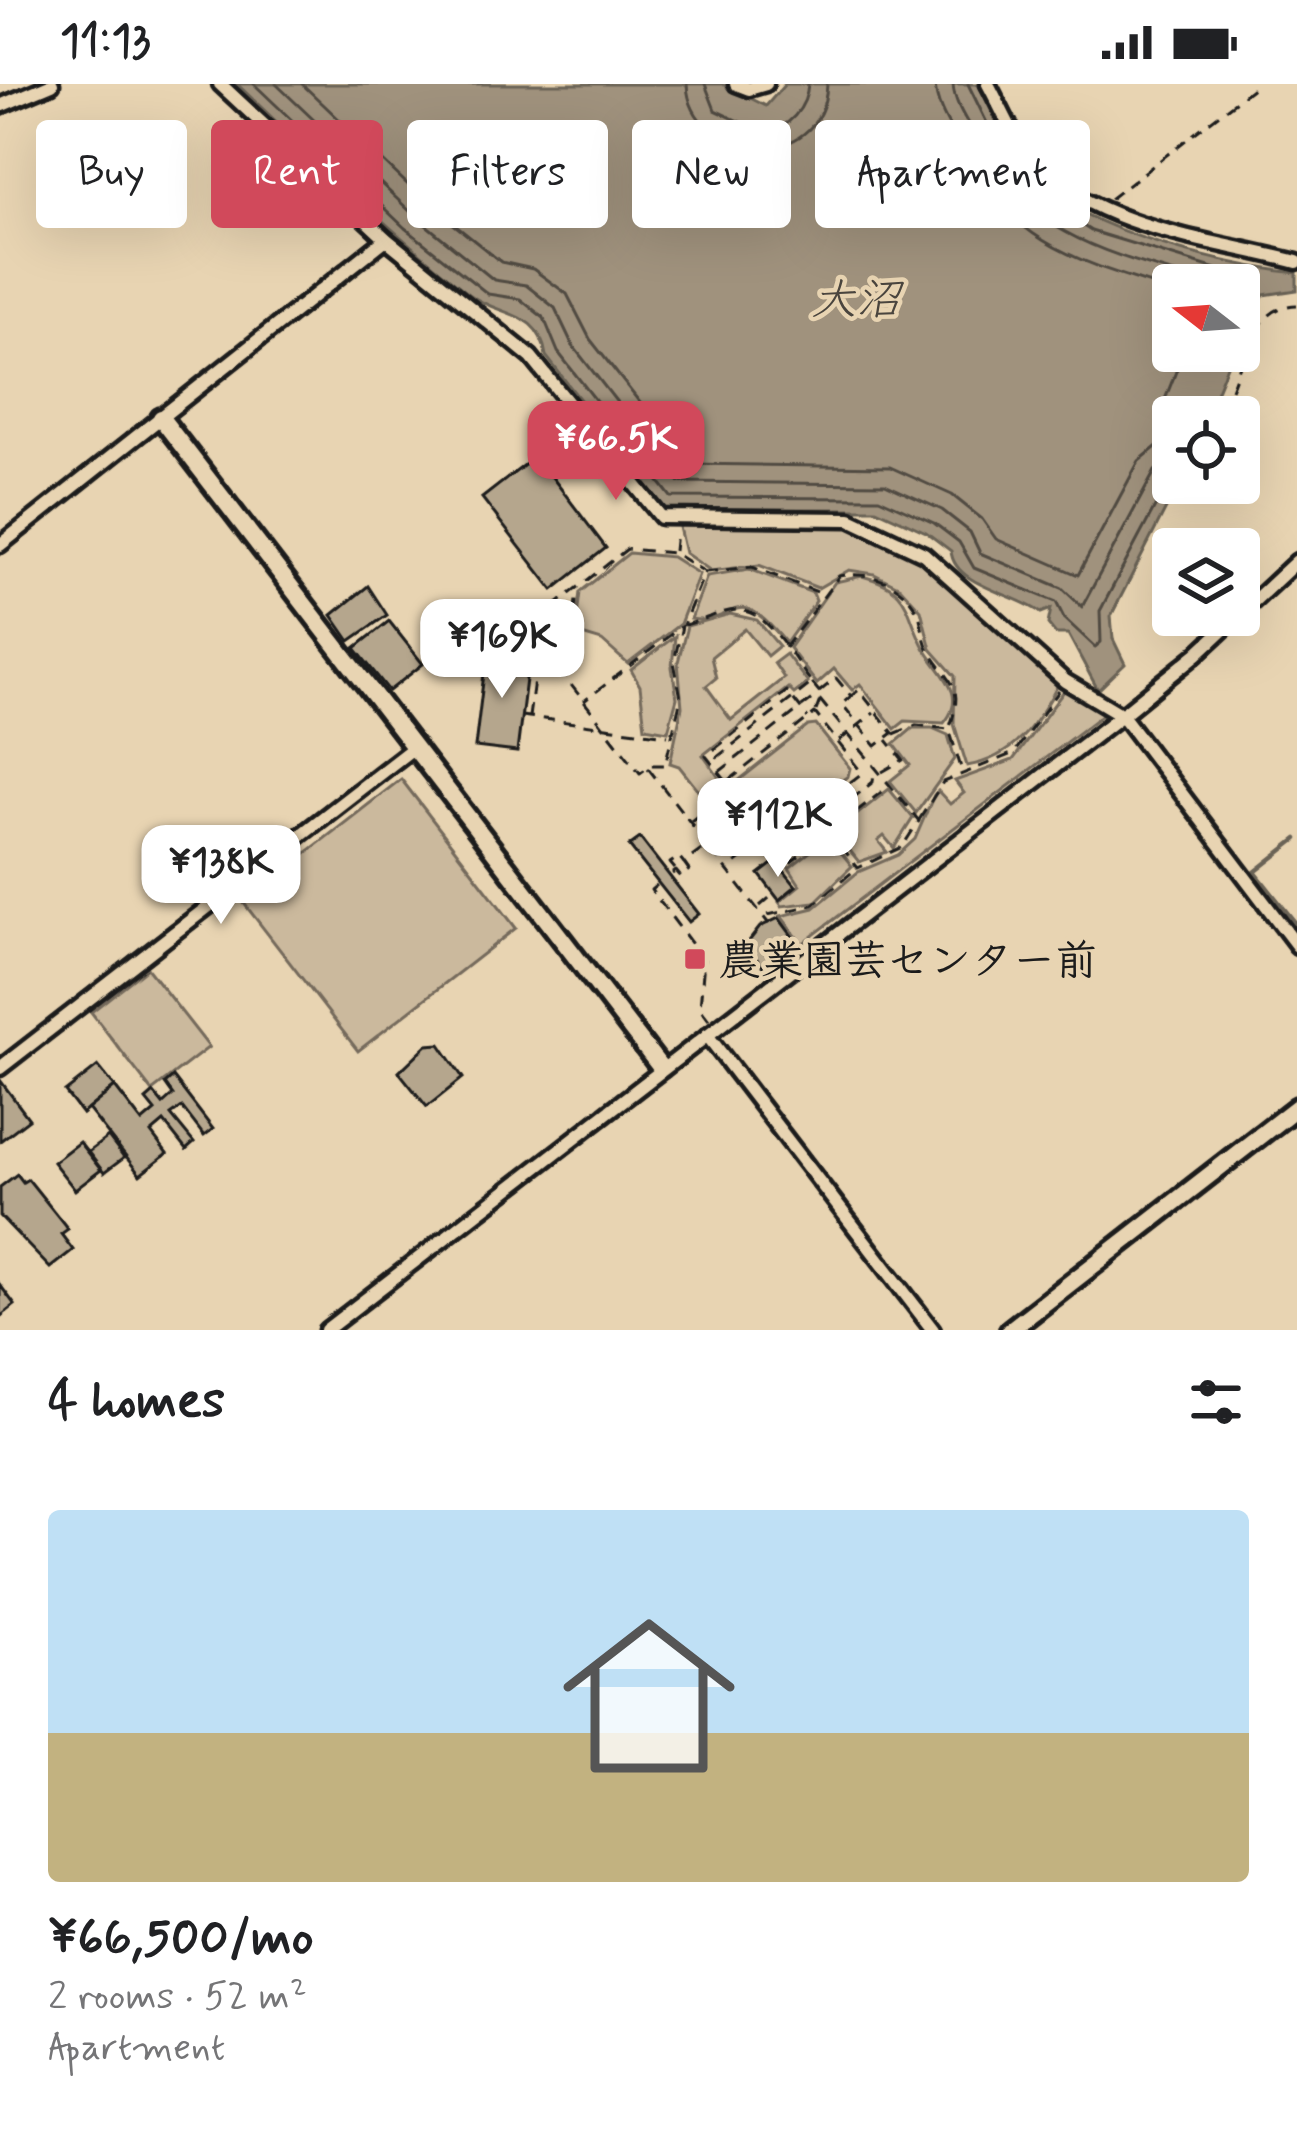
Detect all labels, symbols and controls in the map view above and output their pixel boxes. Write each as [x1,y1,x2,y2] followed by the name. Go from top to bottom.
[60,13,151,72] text: 11:13
[36,120,187,228] chip: Buy
[211,120,383,228] chip: Rent
[407,120,608,228] chip: Filters
[632,120,791,228] chip: New
[815,120,1090,228] chip: Apartment
[1152,264,1260,372] north arrow
[1152,264,1260,636] map controls
[811,272,905,331] water label: 大沼
[1152,396,1260,504] button: locate
[518,401,714,503] pin: ¥66.5K
[554,414,678,465] text: ¥66.5K
[1152,528,1260,636] button: layers
[418,599,586,701] pin: ¥169K
[447,612,557,663] text: ¥169K
[694,778,862,880] pin: ¥112K
[724,791,832,842] text: ¥112K
[137,825,305,927] pin: ¥138K
[169,838,274,889] text: ¥138K
[719,935,1097,990] place label: 農業園芸センター前
[682,946,708,972] marker: 農業園芸センター前
[48,1369,225,1435] text: 4 homes
[1183,1369,1249,1435] icon: filters
[541,1588,757,1804] icon: home
[48,1906,313,1972] text: ¥66,500/mo
[48,1972,307,2023] text: 2 rooms · 52 m²
[48,2023,225,2074] text: Apartment

